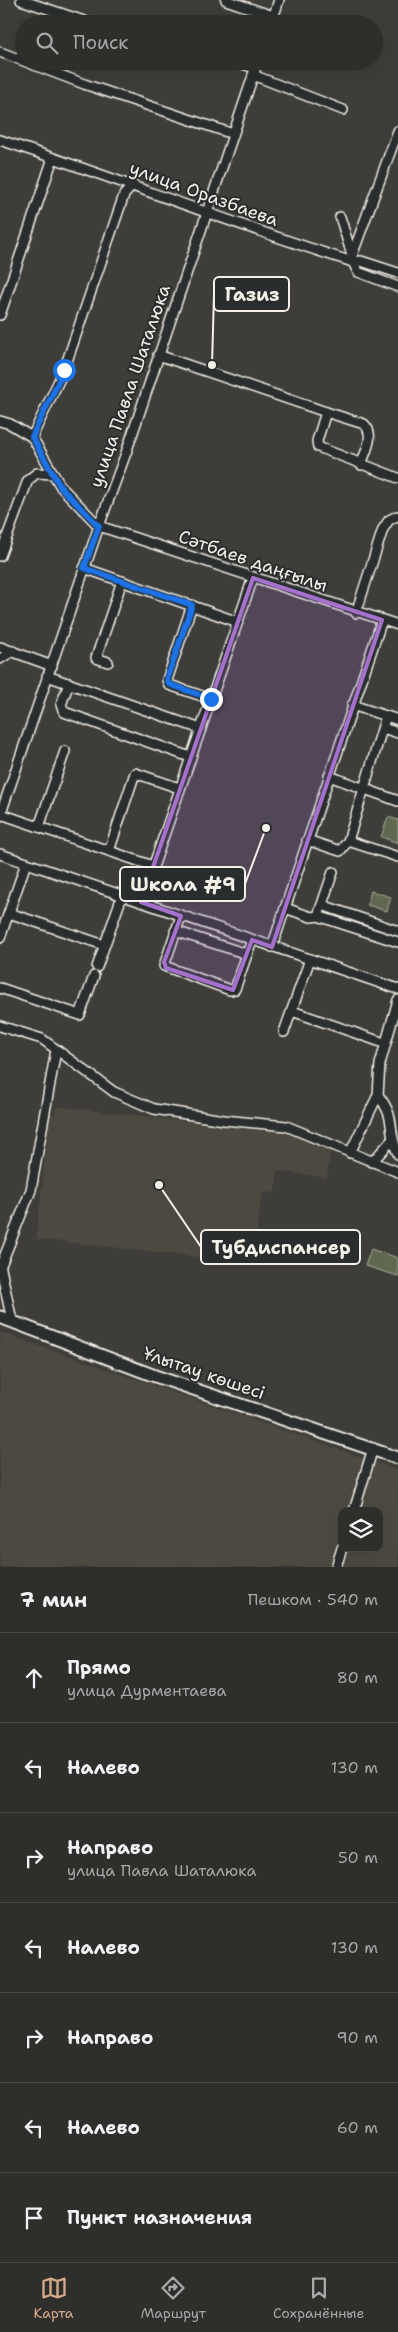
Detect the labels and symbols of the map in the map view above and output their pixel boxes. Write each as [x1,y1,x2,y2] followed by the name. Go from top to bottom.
[126,156,282,232] street label: улица Оразбаева
[214,277,289,311] callout: Газиз
[84,281,176,491] street label: улица Павла Шаталюка
[225,282,279,307] text: Газиз
[53,359,76,382] route start
[175,524,331,598] street label: Сәтбаев даңғылы
[200,688,223,711] route end
[120,867,245,901] callout: Школа #9
[130,872,236,897] text: Школа #9
[201,1230,360,1264] callout: Тубдиспансер
[211,1235,351,1260] text: Тубдиспансер
[140,1341,268,1405] street label: Ұлытау көшесі

